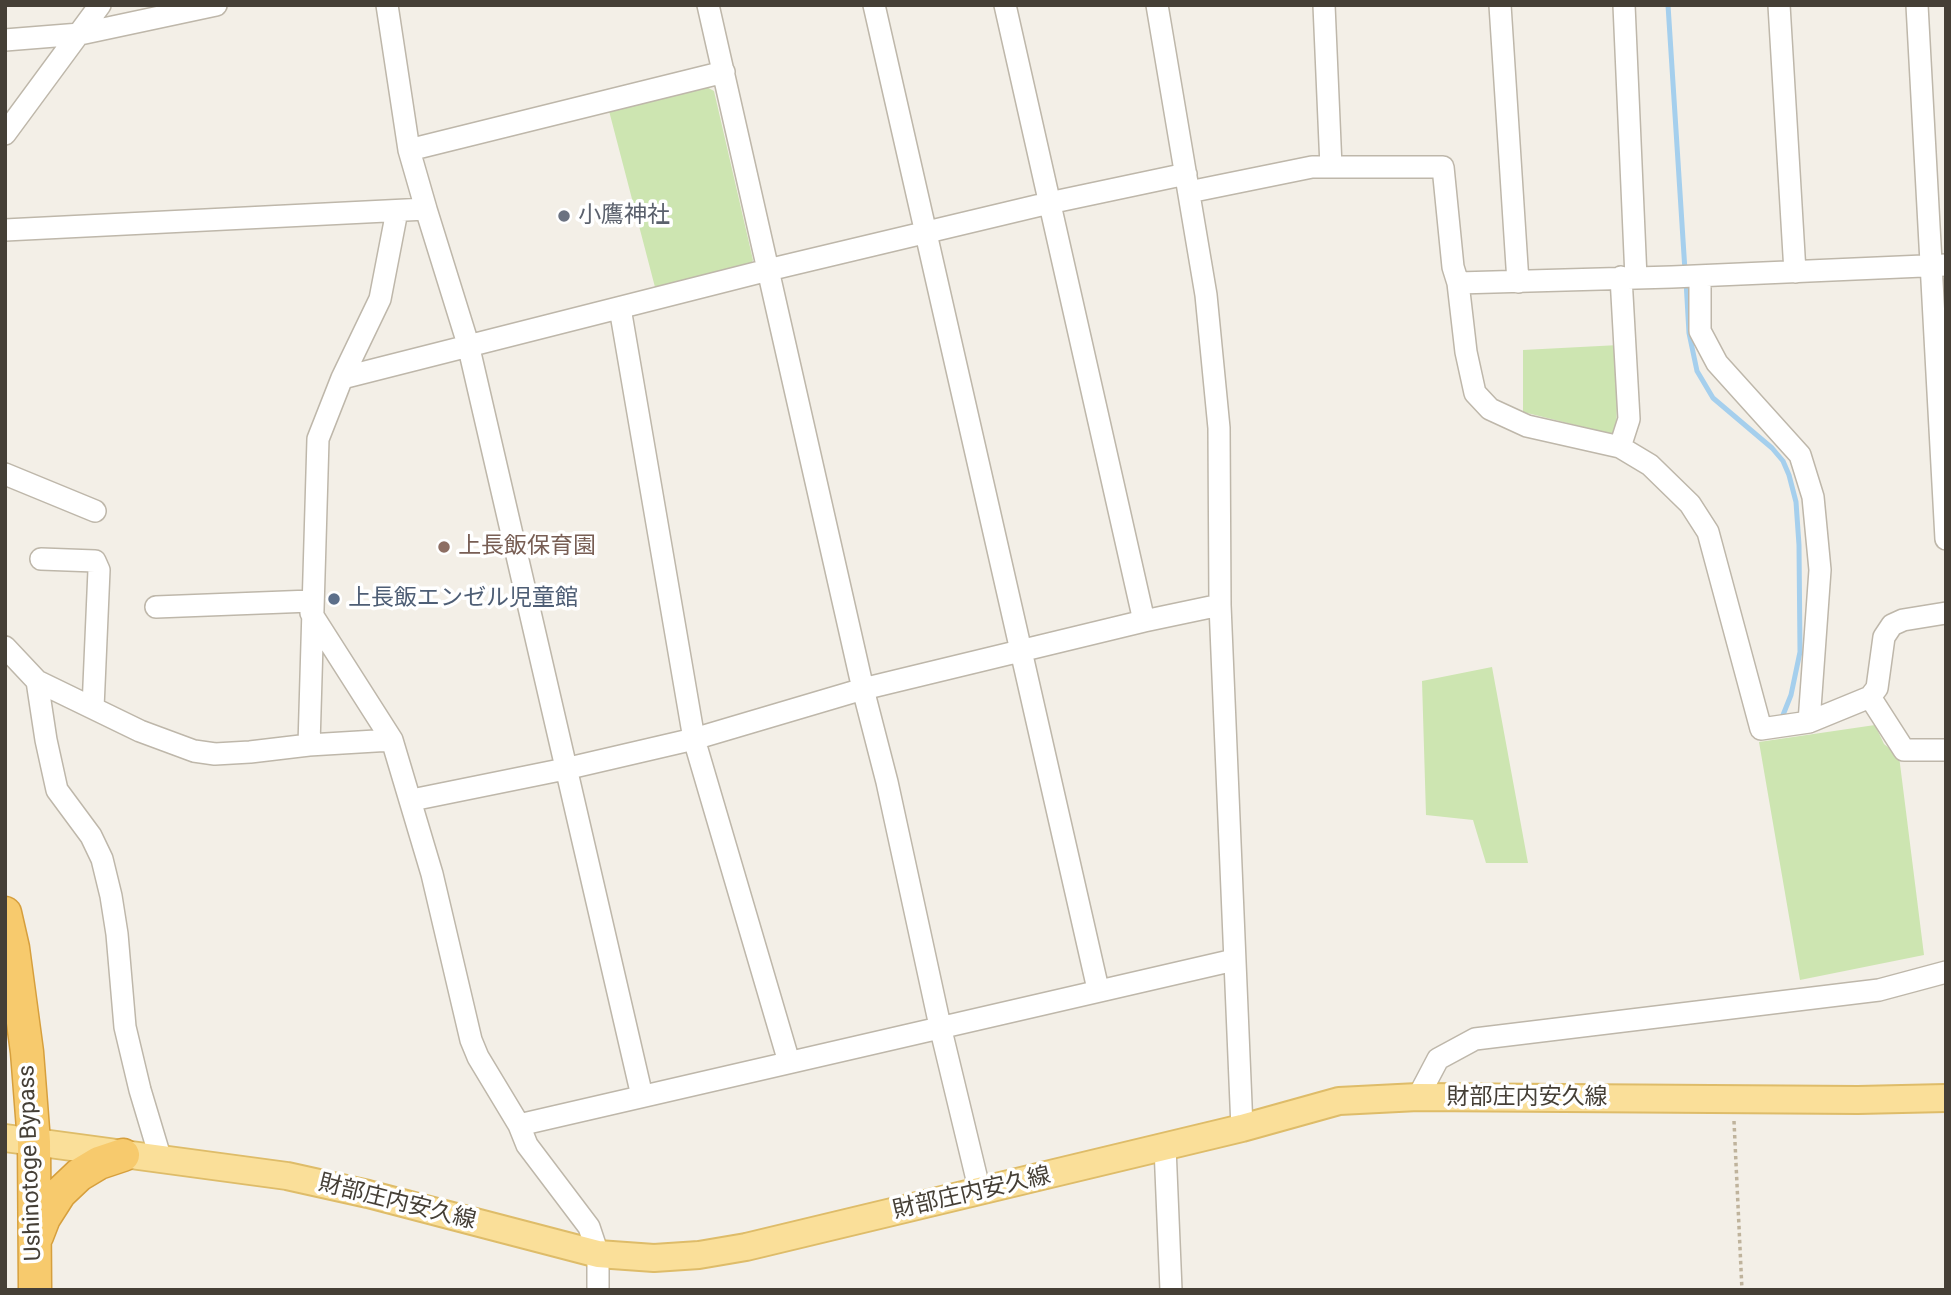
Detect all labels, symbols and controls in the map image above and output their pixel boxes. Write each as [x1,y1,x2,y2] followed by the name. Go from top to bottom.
[578,202,670,230] place label: 小鷹神社
[556,208,572,224] marker: 小鷹神社
[458,533,596,561] place label: 上長飯保育園
[436,539,452,555] marker: 上長飯保育園
[348,585,578,613] place label: 上長飯エンゼル児童館
[326,591,342,607] marker: 上長飯エンゼル児童館
[14,1064,48,1262] street label: Ushinotoge Bypass
[1447,1084,1607,1112] street label: 財部庄内安久線
[890,1162,1054,1226] street label: 財部庄内安久線
[316,1170,478,1236] street label: 財部庄内安久線

